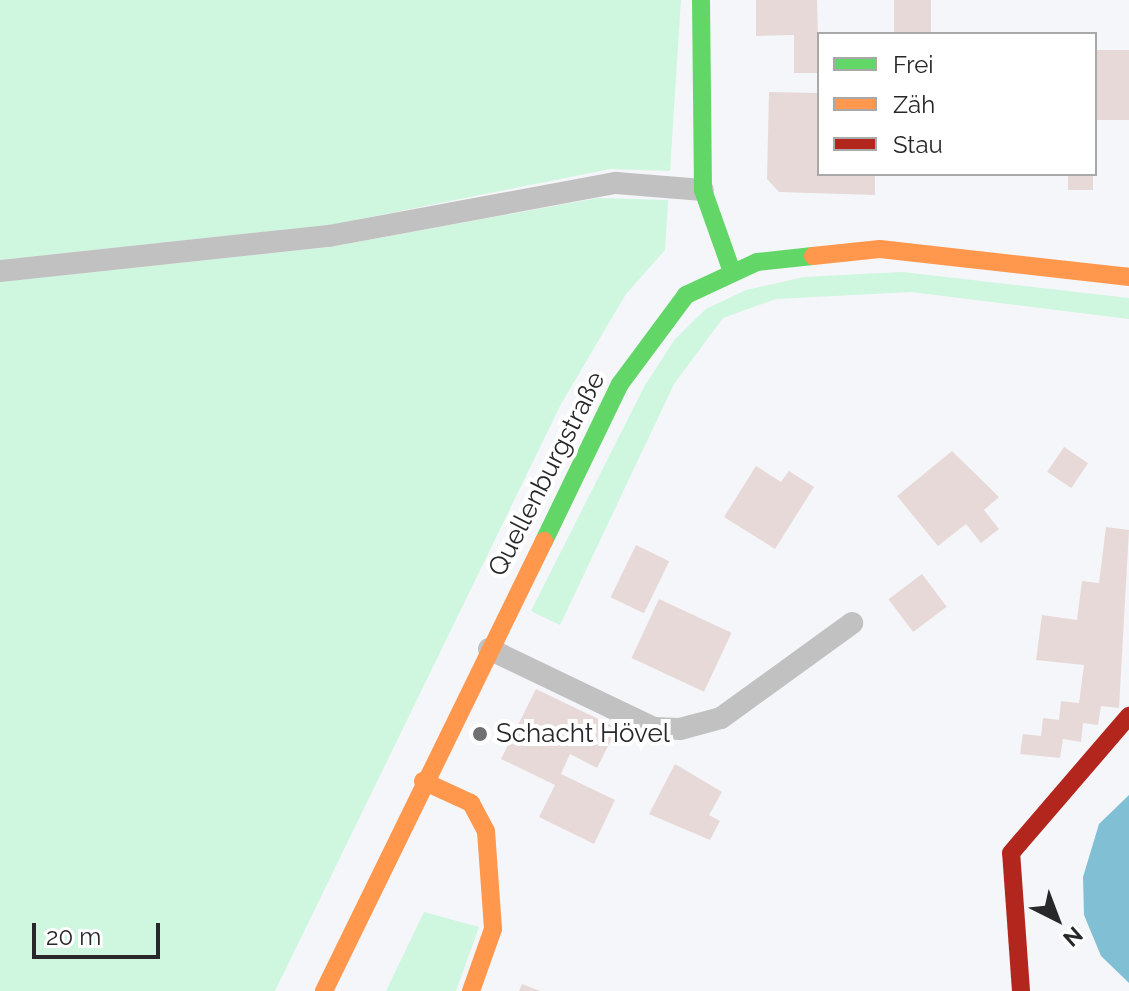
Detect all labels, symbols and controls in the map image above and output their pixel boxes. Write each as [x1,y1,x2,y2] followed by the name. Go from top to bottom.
[817,32,1097,176] legend
[893,50,934,79] text: Frei
[893,90,935,119] text: Zäh
[893,130,943,159] text: Stau
[482,367,612,581] street label: Quellenburgstraße
[496,718,670,750] place label: Schacht Hövel
[471,725,489,743] marker: Schacht Hövel
[1017,879,1097,959] north arrow
[36,907,164,957] scale bar
[46,922,101,951] text: 20 m
[1058,922,1088,952] text: N

